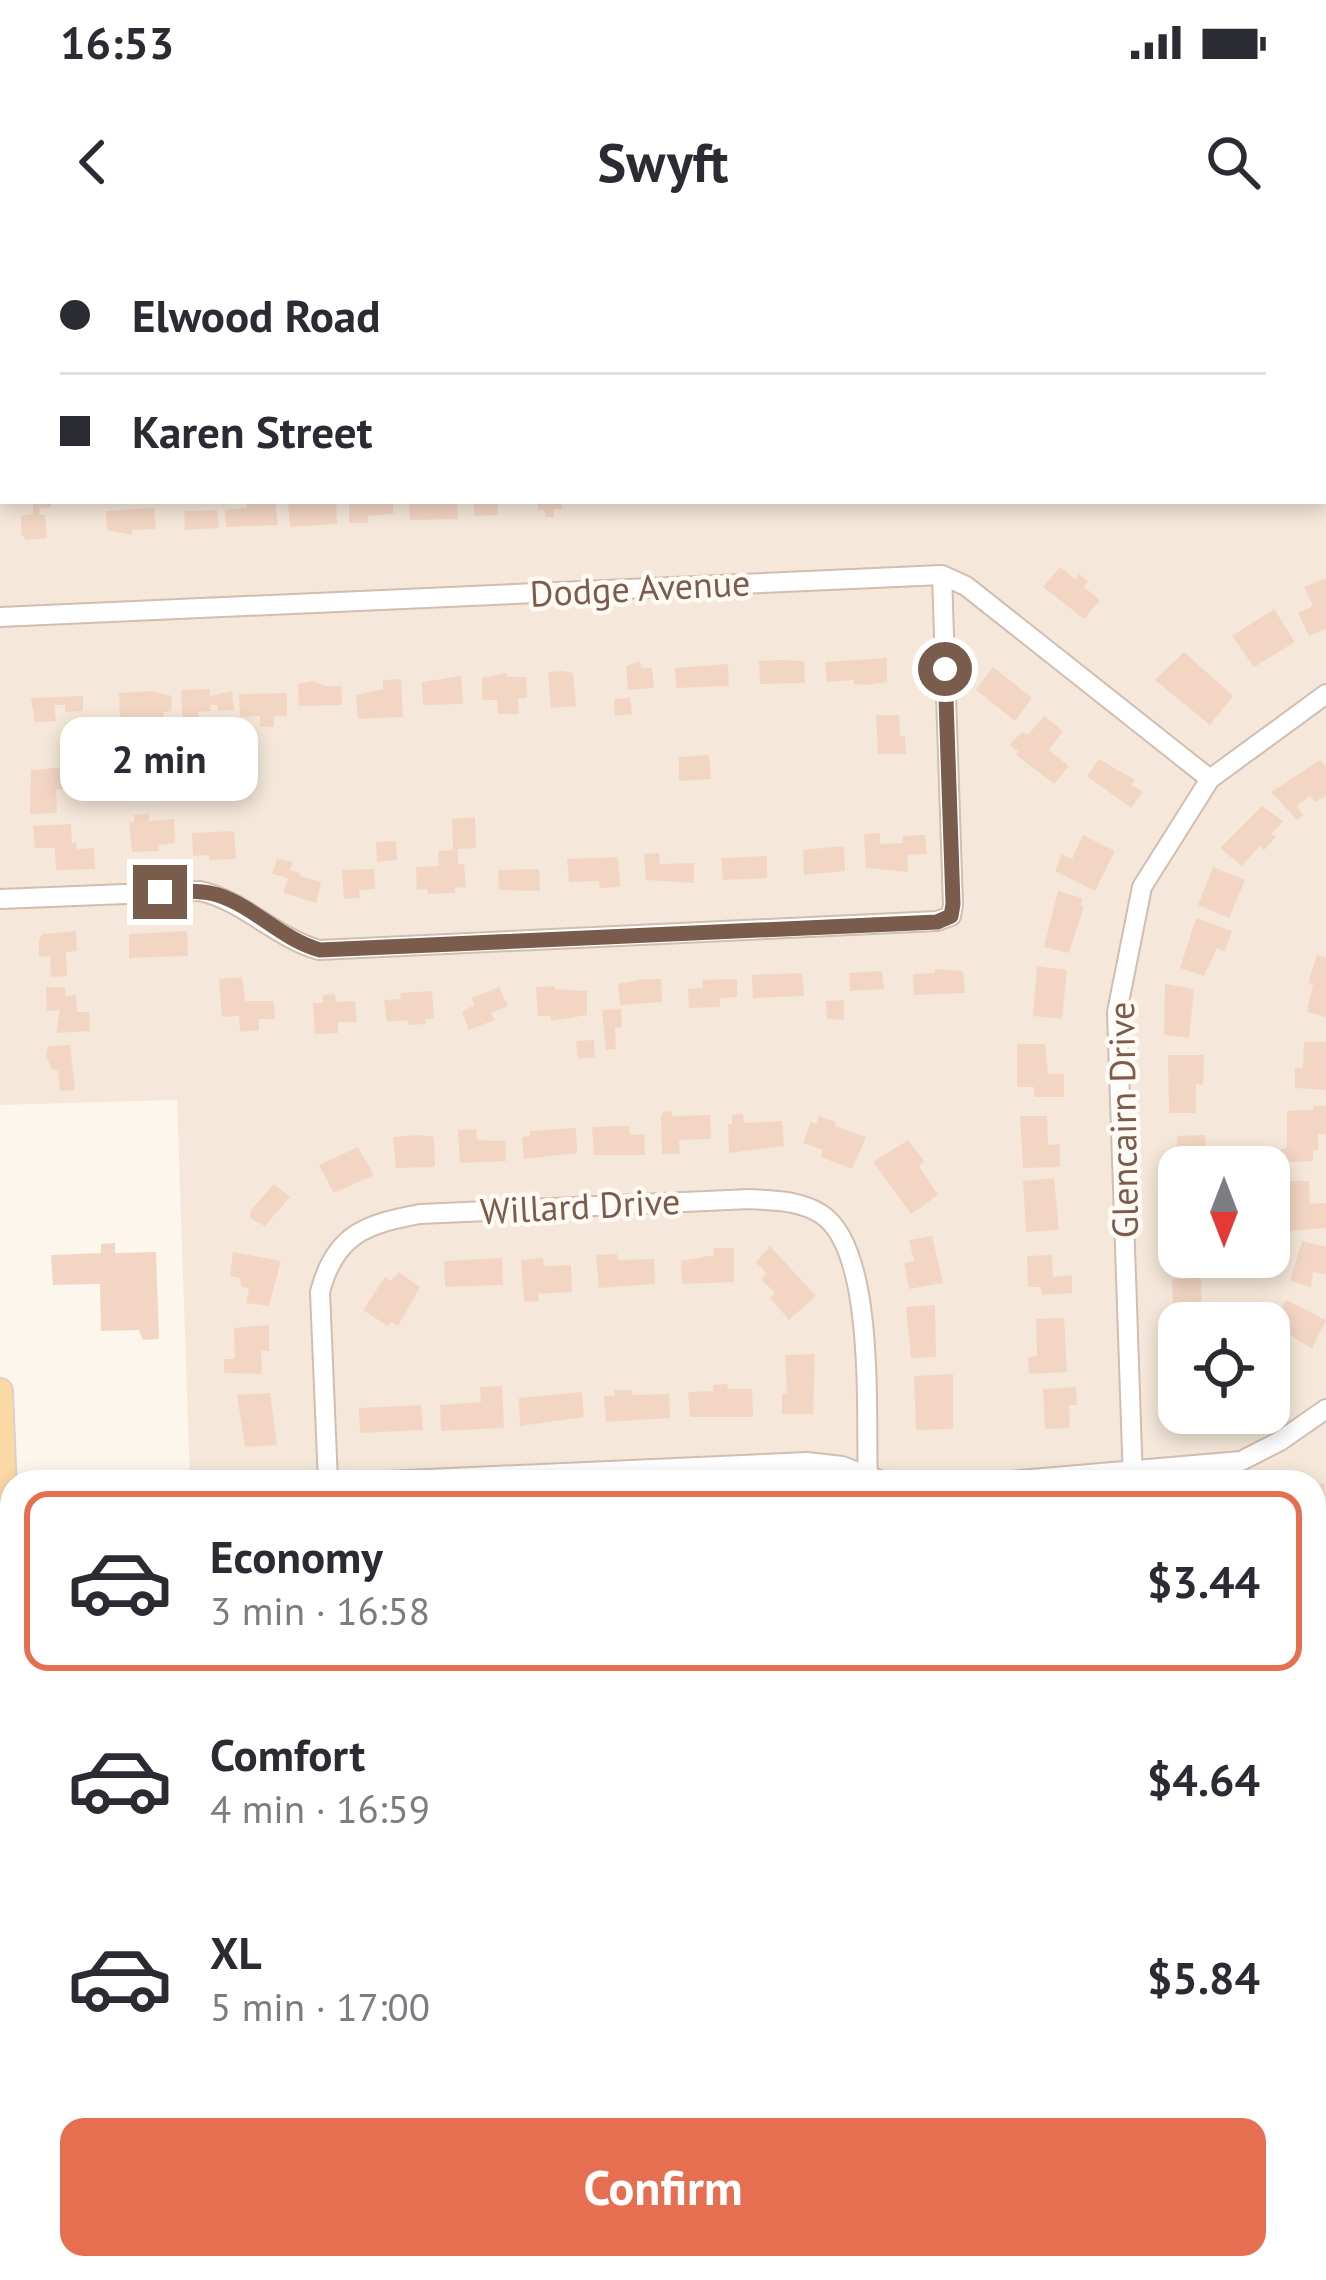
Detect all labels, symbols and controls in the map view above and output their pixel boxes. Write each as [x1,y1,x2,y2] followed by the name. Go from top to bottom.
[60,13,174,71] text: 16:53
[598,127,728,197] text: Swyft
[60,129,126,195] icon: back
[1200,129,1266,195] icon: search
[132,286,380,344] text: Elwood Road
[132,402,372,460] text: Karen Street
[529,558,751,617] street label: Dodge Avenue
[918,642,972,696] route start
[61,718,259,802] callout: 2 min
[111,733,207,784] text: 2 min
[133,865,187,919] route end
[1097,1001,1148,1239] street label: Glencairn Drive
[1158,1146,1290,1278] north arrow
[1158,1146,1290,1434] map controls
[479,1177,681,1234] street label: Willard Drive
[1158,1302,1290,1434] button: locate
[66,1527,174,1635] icon: car
[210,1527,383,1585] text: Economy
[1147,1552,1260,1610] text: $3.44
[210,1585,430,1636] text: 3 min · 16:58
[66,1725,174,1833] icon: car
[210,1725,365,1783] text: Comfort
[1147,1750,1260,1808] text: $4.64
[210,1783,430,1834] text: 4 min · 16:59
[66,1923,174,2031] icon: car
[210,1923,262,1981] text: XL
[1147,1948,1260,2006] text: $5.84
[210,1981,430,2032] text: 5 min · 17:00
[60,2118,1266,2256] button: Confirm

